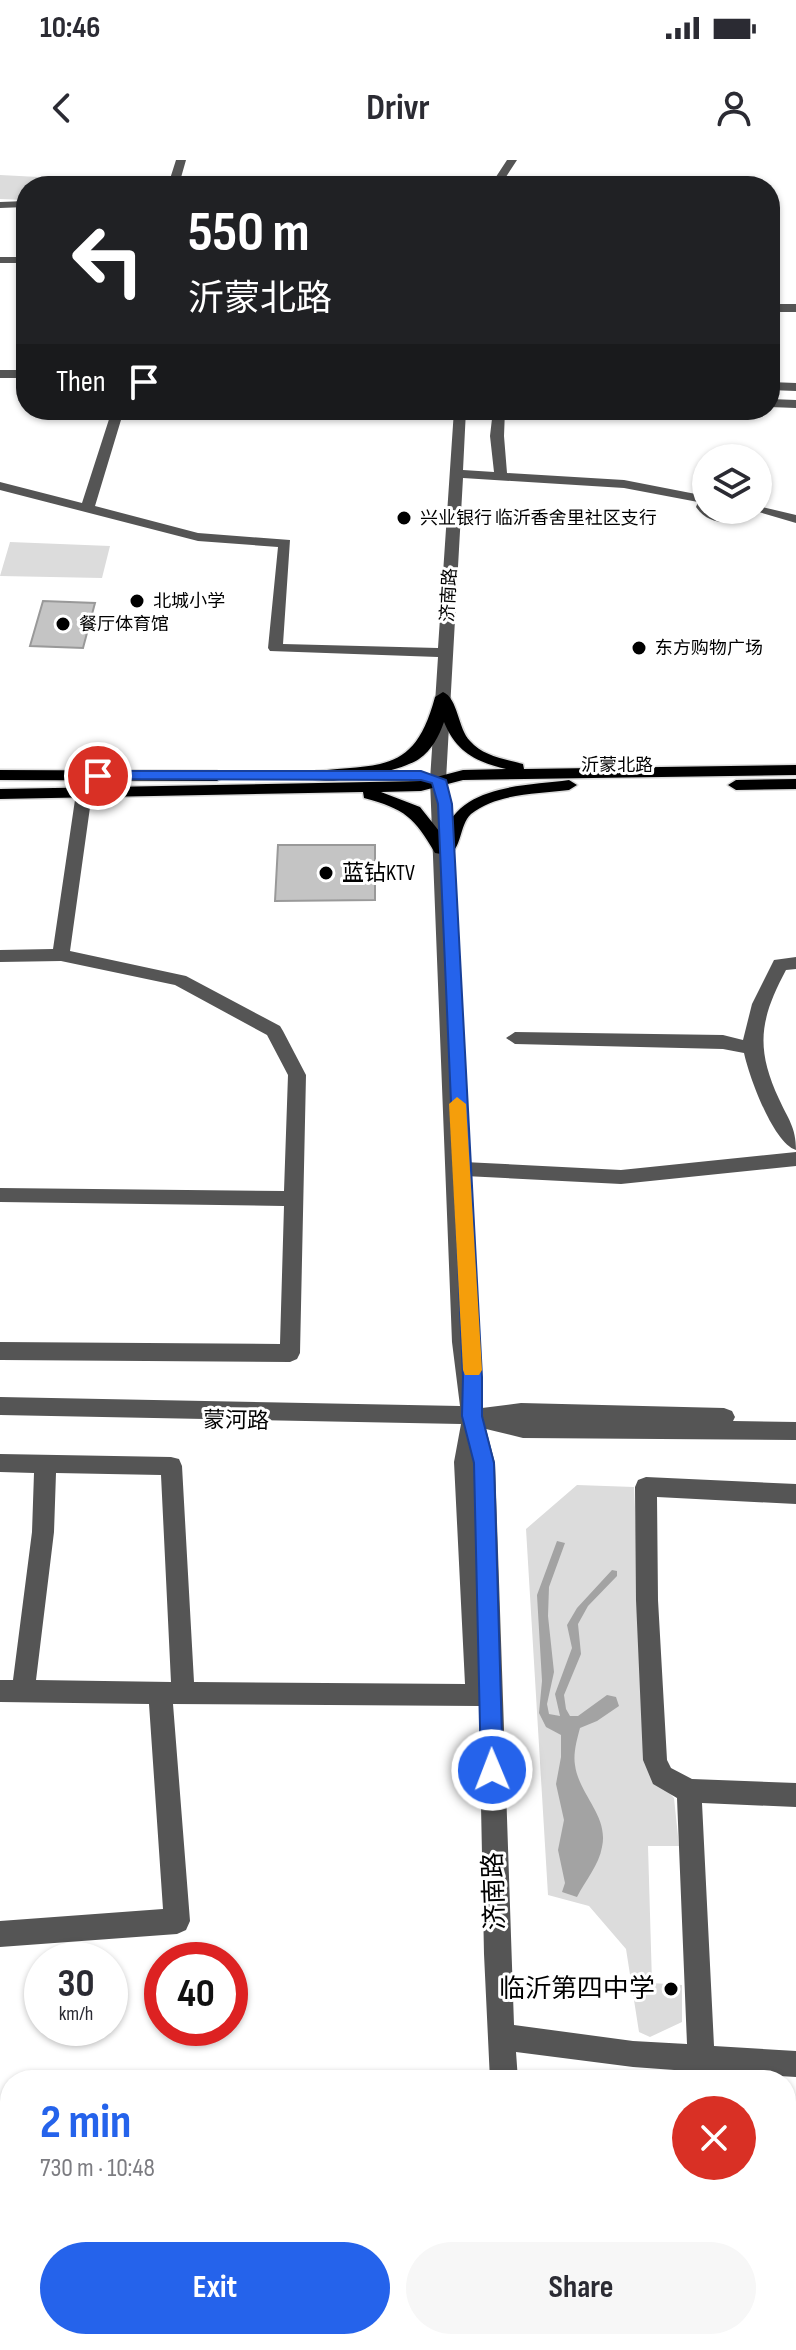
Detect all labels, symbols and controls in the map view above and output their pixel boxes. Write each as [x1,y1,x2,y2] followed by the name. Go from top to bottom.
[40,10,100,46] text: 10:46
[40,86,84,130] icon: back
[712,86,756,130] icon: person
[366,87,430,130] text: Drivr
[188,200,310,267] text: 550 m
[56,208,160,312] icon: left
[188,278,332,321] text: 沂蒙北路
[122,360,166,404] icon: arrive
[56,364,106,400] text: Then
[692,444,772,524] map controls
[692,444,772,524] button: layers
[420,508,657,529] place label: 兴业银行 临沂香舍里社区支行
[395,509,413,527] marker: 兴业银行 临沂香舍里社区支行
[437,567,461,623] street label: 济南路
[153,591,225,612] place label: 北城小学
[128,592,146,610] marker: 北城小学
[79,614,169,635] place label: 餐厅体育馆
[54,615,72,633] marker: 餐厅体育馆
[655,638,763,659] place label: 东方购物广场
[630,639,648,657] marker: 东方购物广场
[64,742,132,810] pin
[76,754,120,798] icon: arrive
[581,755,653,776] street label: 沂蒙北路
[342,860,415,887] place label: 蓝钻KTV
[317,864,335,882] marker: 蓝钻KTV
[203,1407,269,1435] street label: 蒙河路
[450,1728,534,1812] position arrow
[478,1851,512,1931] street label: 济南路
[144,1942,248,2046] speed limit sign: 40
[58,1960,94,2008] text: 30
[499,1974,655,2005] place label: 临沂第四中学
[662,1980,680,1998] marker: 临沂第四中学
[59,2002,93,2026] text: km/h
[40,2094,131,2151] text: 2 min
[672,2096,756,2180] button: close
[40,2153,155,2184] text: 730 m · 10:48
[40,2242,390,2334] button: Exit
[406,2242,756,2334] button: Share

